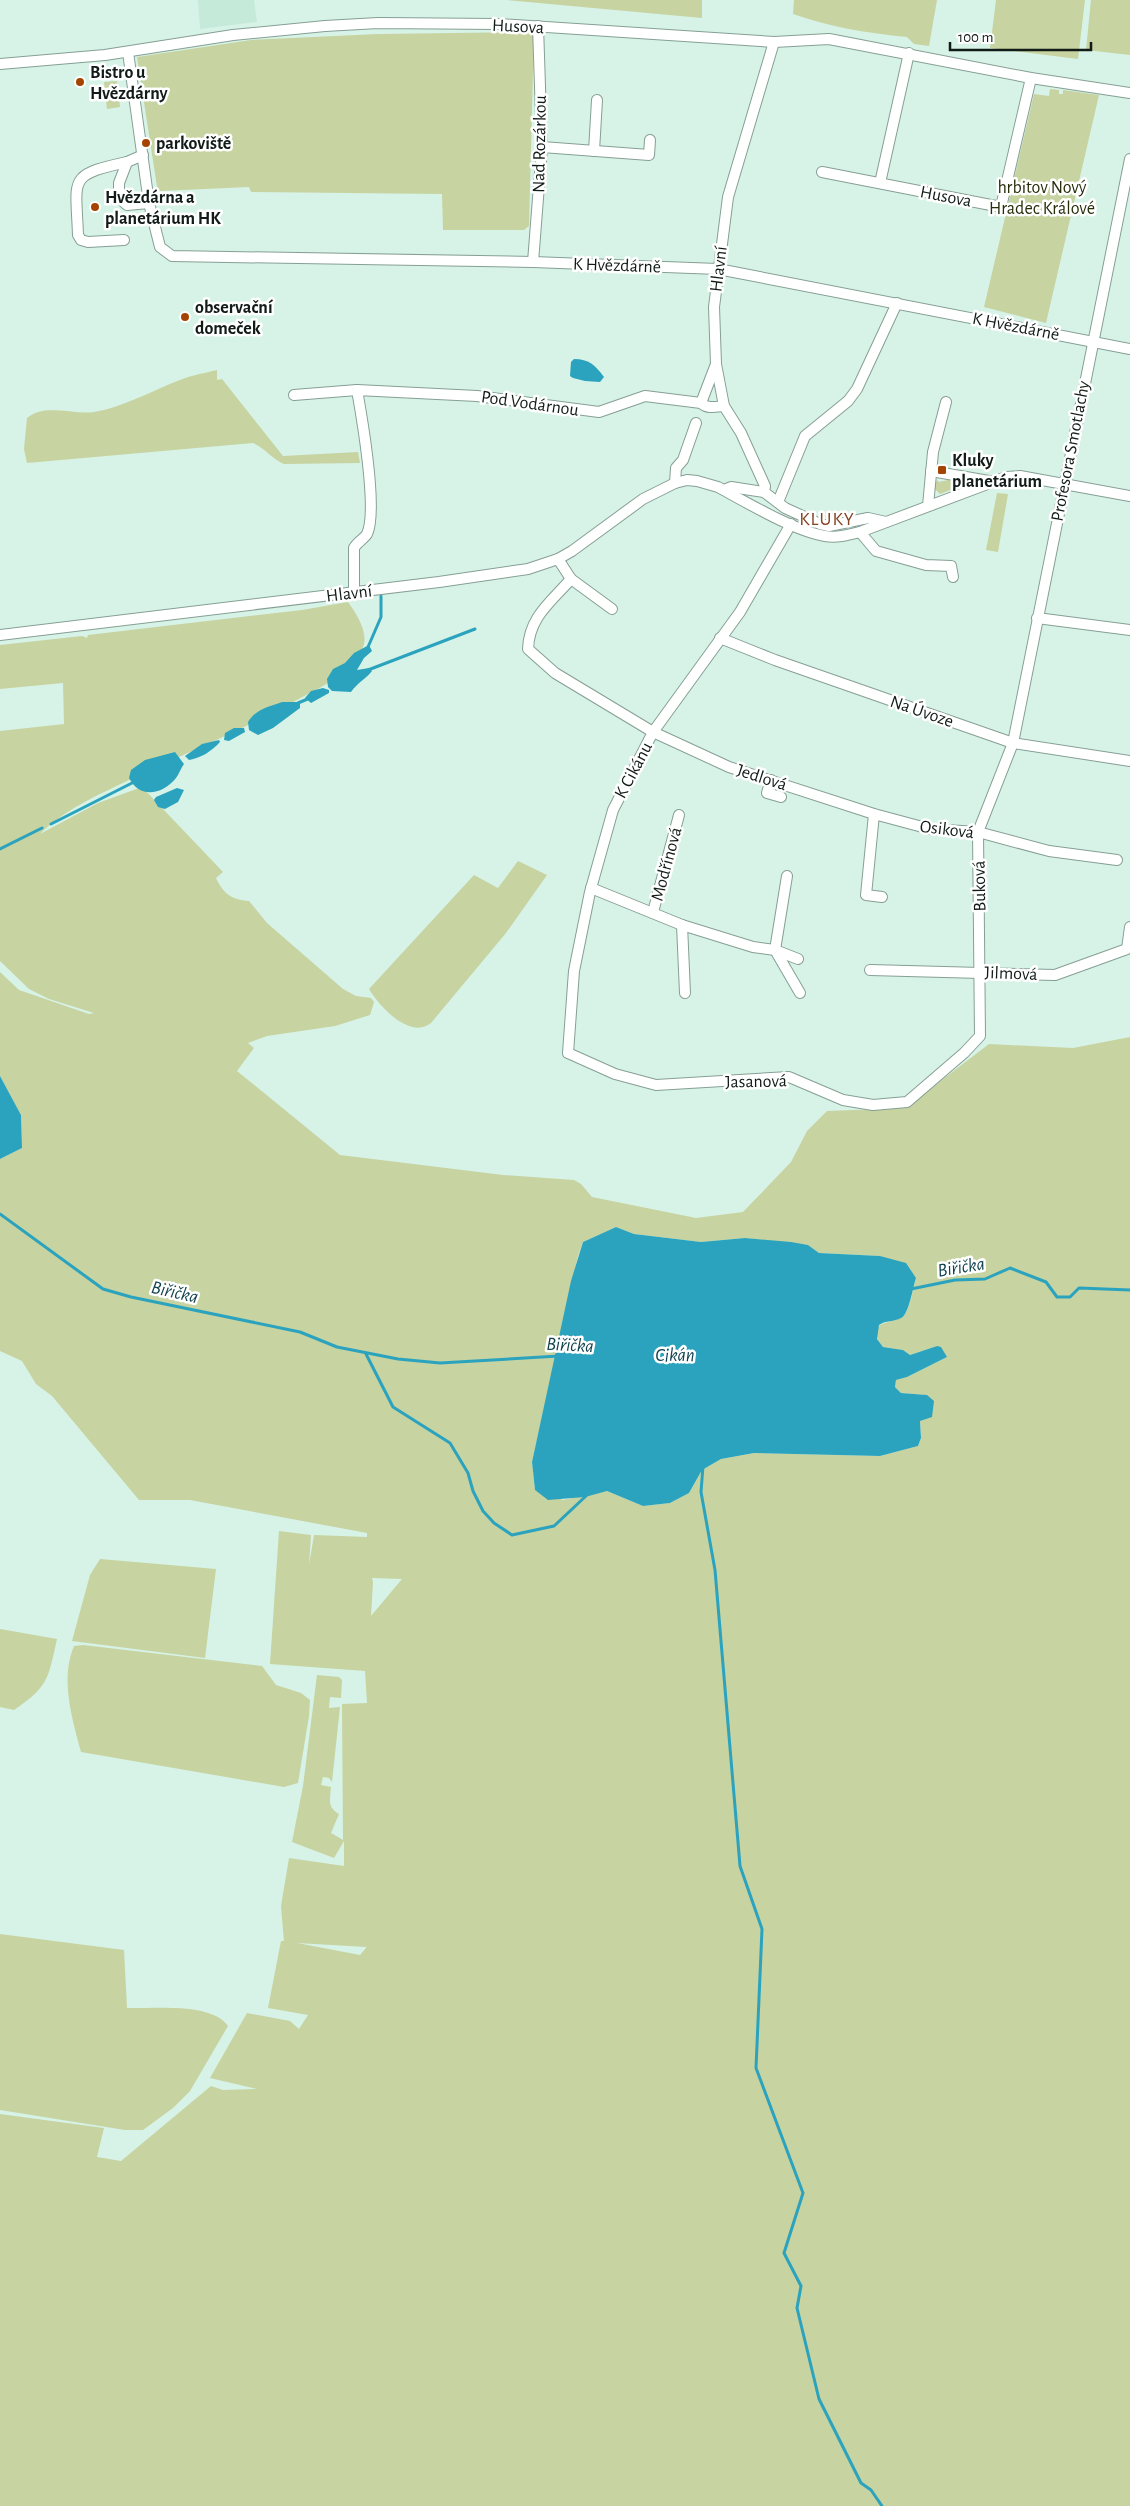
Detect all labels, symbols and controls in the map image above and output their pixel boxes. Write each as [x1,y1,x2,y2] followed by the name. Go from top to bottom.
[491,17,544,37] street label: Husova
[950,20,1091,52] scale bar
[958,30,993,45] text: 100 m
[90,64,168,103] place label: Bistro u Hvězdárny
[74,76,86,88] marker: Bistro u Hvězdárny
[530,95,550,193] street label: Nad Rozárkou
[156,135,231,153] place label: parkoviště
[140,137,152,149] marker: parkoviště
[989,179,1095,218] park label: hrbitov Nový Hradec Králové
[918,183,973,211] street label: Husova
[105,189,221,228] place label: Hvězdárna a planetárium HK
[89,201,101,213] marker: Hvězdárna a planetárium HK
[707,245,731,293] street label: Hlavní
[573,255,661,277] street label: K Hvězdárně
[195,299,273,338] place label: observační domeček
[971,310,1061,344] street label: K Hvězdárně
[179,311,191,323] marker: observační domeček
[1049,379,1093,523] street label: Profesora Smotlachy
[480,388,580,420] street label: Pod Vodárnou
[952,452,1042,491] place label: Kluky planetárium
[936,464,948,476] marker: Kluky planetárium
[799,510,855,529] district label: KLUKY
[325,582,374,606] street label: Hlavní
[888,690,957,731] street label: Na Úvoze
[612,739,656,802] street label: K Cikánu
[734,761,789,794] street label: Jedlová
[919,818,975,842] street label: Osiková
[648,825,685,903] street label: Modřínová
[971,860,989,912] street label: Buková
[984,964,1038,984] street label: Jilmová
[725,1072,787,1092] street label: Jasanová
[936,1254,986,1281] water label: Biřička
[149,1278,200,1307] water label: Biřička
[546,1335,594,1356] water label: Biřička
[655,1346,695,1365] water label: Cikán

